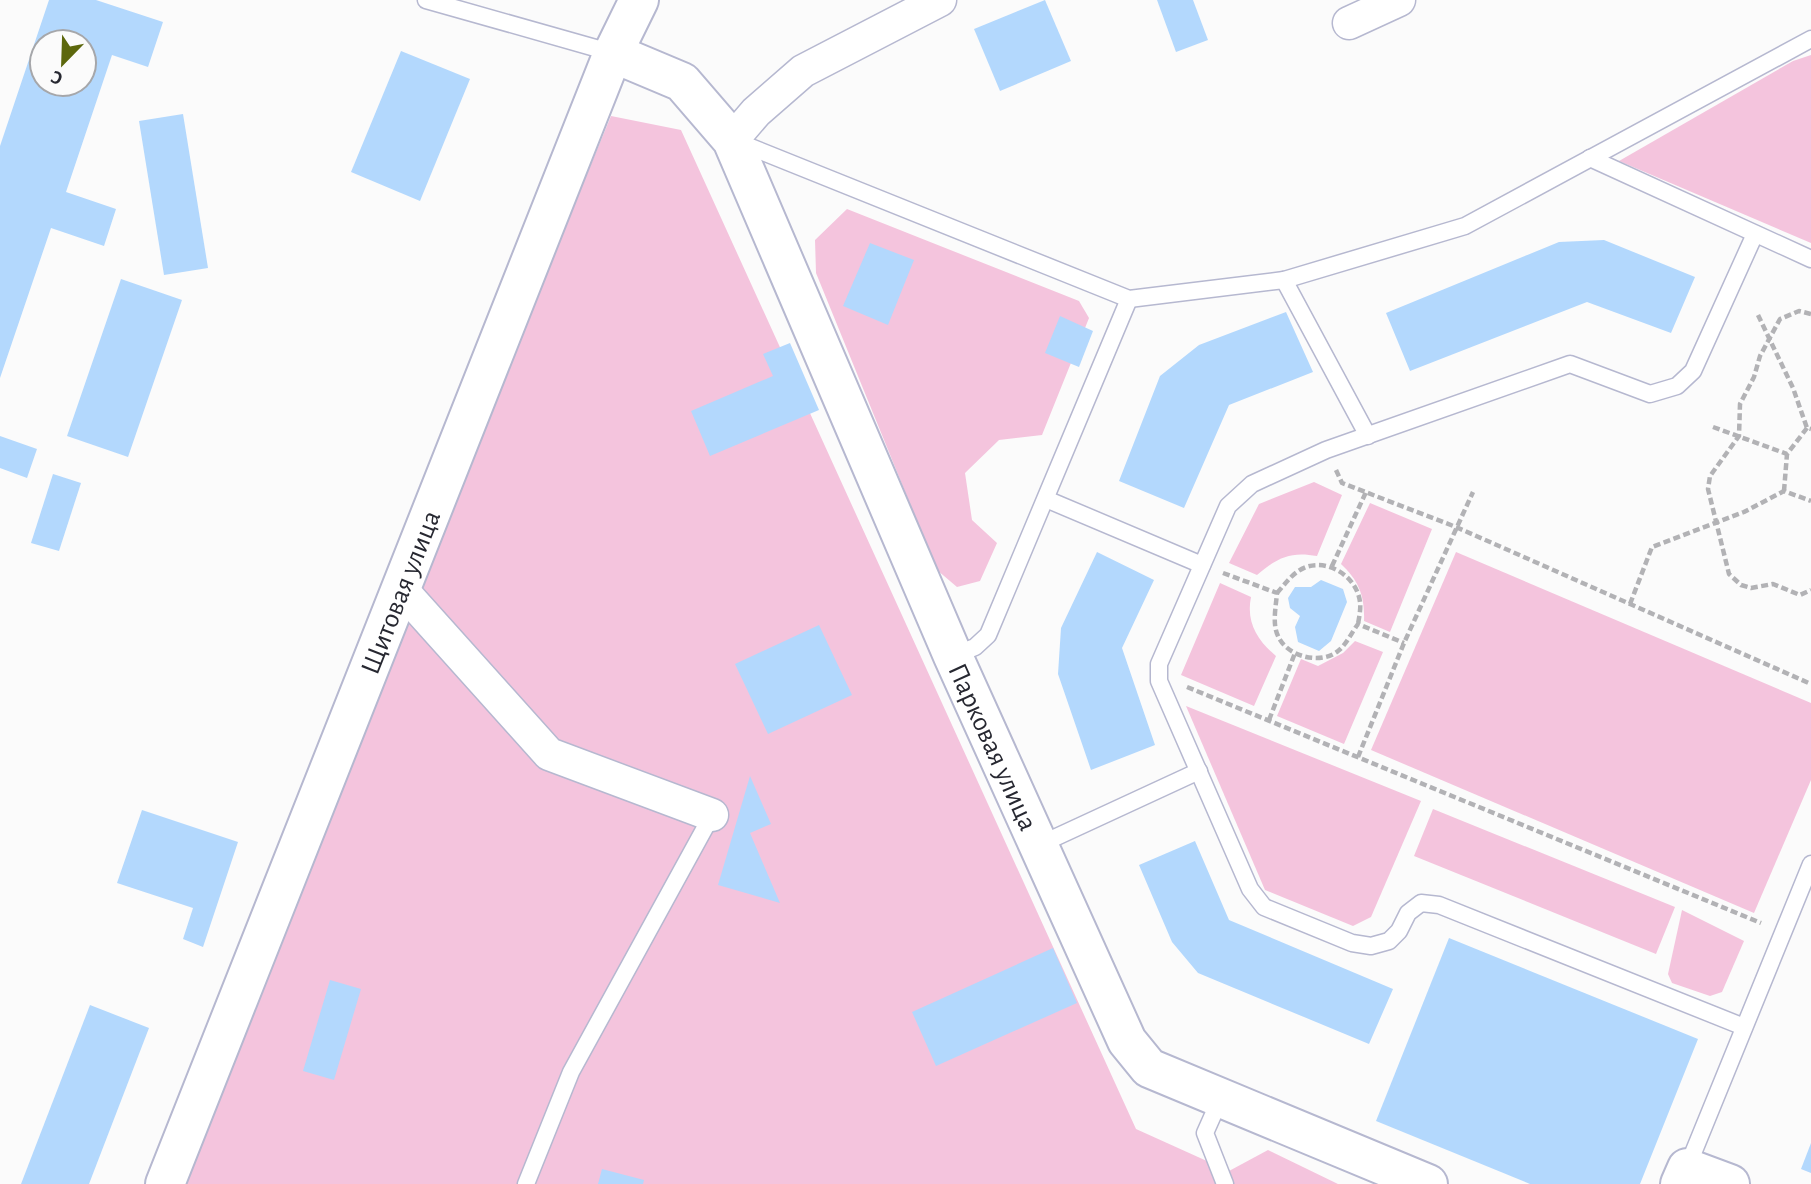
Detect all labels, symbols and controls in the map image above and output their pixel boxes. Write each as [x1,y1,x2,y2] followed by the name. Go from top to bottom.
[28,28,98,98] north arrow
[48,66,65,88] text: С
[356,506,446,678] street label: Щитовая улица
[942,659,1042,835] street label: Парковая улица

